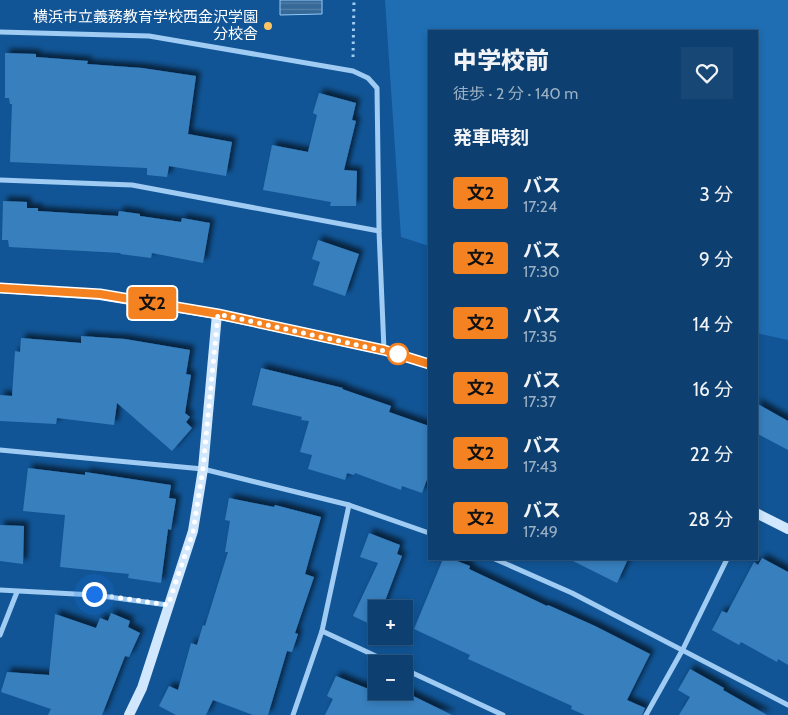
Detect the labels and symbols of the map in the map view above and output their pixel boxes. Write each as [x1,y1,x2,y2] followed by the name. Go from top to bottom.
[33,8,258,43] place label: 横浜市立義務教育学校西金沢学園 分校舎
[262,20,274,32] marker: 横浜市立義務教育学校西金沢学園 分校舎
[130,287,174,319] line badge: 文2
[387,343,409,365] unlabelled marker
[82,582,107,607] your location

